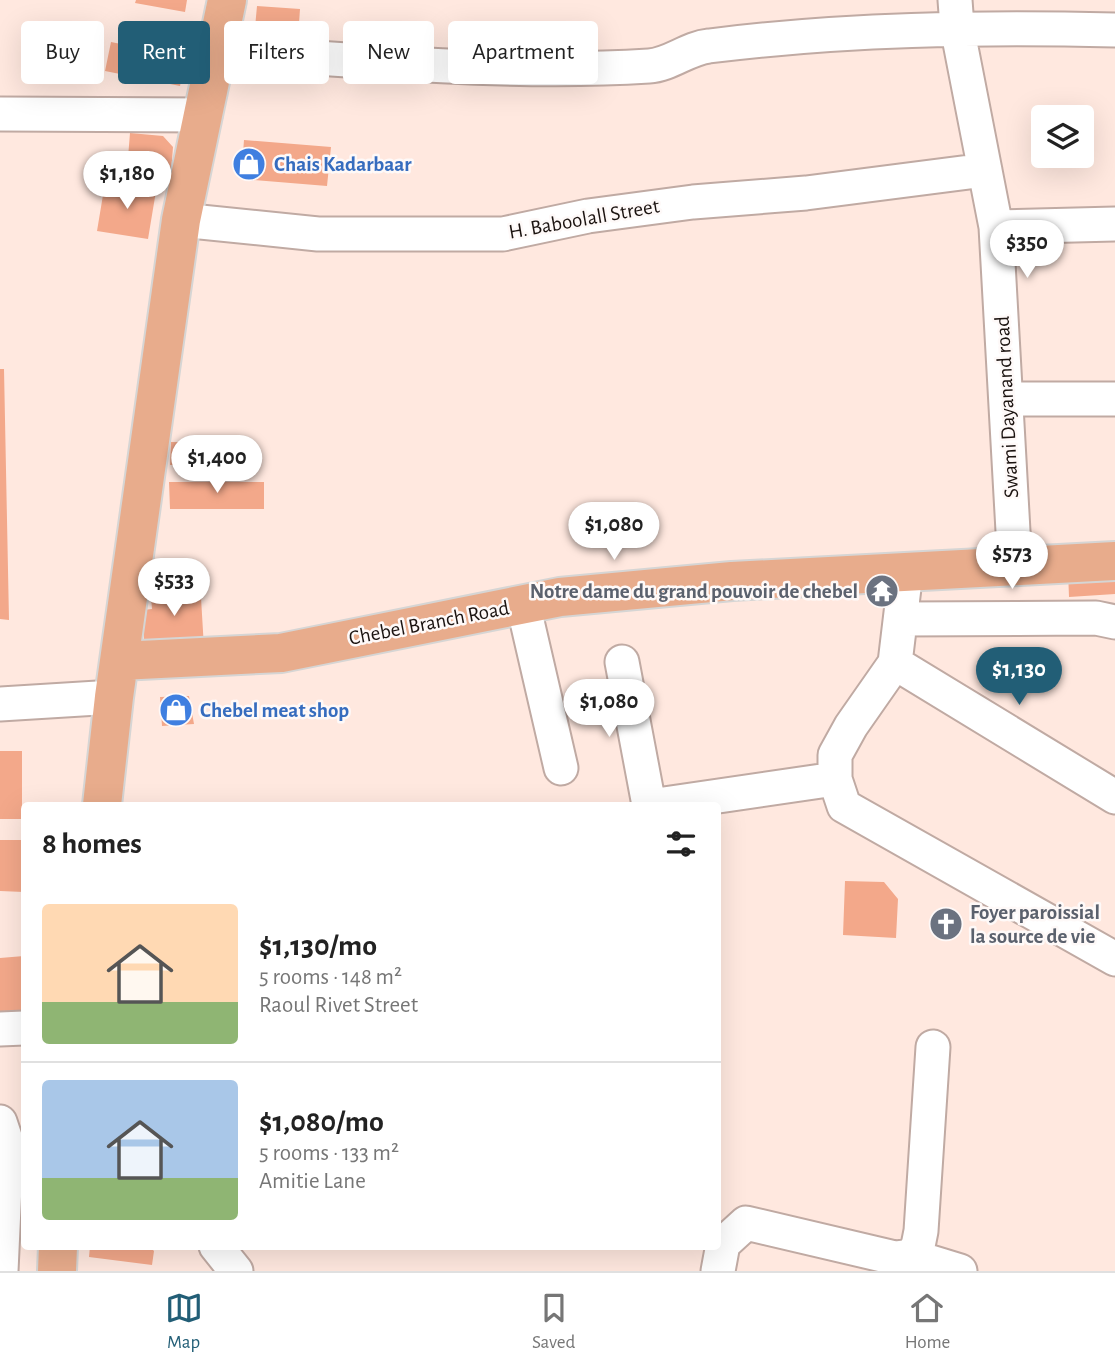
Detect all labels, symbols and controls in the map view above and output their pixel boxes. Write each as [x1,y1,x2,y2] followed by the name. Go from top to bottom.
[21,21,104,84] chip: Buy
[118,21,210,84] chip: Rent
[224,21,329,84] chip: Filters
[343,21,434,84] chip: New
[448,21,598,84] chip: Apartment
[1031,105,1094,168] map controls
[1031,105,1094,168] button: layers
[230,145,268,183] shop icon: Chais Kadarbaar
[70,152,184,211] pin: $1,180
[274,154,412,175] place label: Chais Kadarbaar
[99,162,155,185] text: $1,180
[507,195,661,243] street label: H. Baboolall Street
[986,220,1068,280] pin: $350
[1006,231,1048,254] text: $350
[992,315,1022,499] street label: Swami Dayanand road
[160,435,274,495] pin: $1,400
[187,446,247,469] text: $1,400
[557,503,671,562] pin: $1,080
[584,513,644,536] text: $1,080
[971,532,1053,591] pin: $573
[992,542,1032,565] text: $573
[133,558,215,618] pin: $533
[154,569,194,592] text: $533
[863,572,901,610] temple icon: Notre dame du grand pouvoir de chebel
[530,581,858,602] place label: Notre dame du grand pouvoir de chebel
[347,597,511,649] street label: Chebel Branch Road
[962,648,1076,707] pin: $1,130
[992,658,1046,681] text: $1,130
[552,680,666,739] pin: $1,080
[579,690,639,713] text: $1,080
[157,691,195,729] shop icon: Chebel meat shop
[200,700,349,721] place label: Chebel meat shop
[662,825,700,863] icon: filters
[42,829,142,859] text: 8 homes
[970,902,1100,947] place label: Foyer paroissial la source de vie
[927,905,965,943] church icon: Foyer paroissial la source de vie
[259,931,377,961] text: $1,130/mo
[98,932,182,1016] icon: home
[259,966,402,989] text: 5 rooms · 148 m²
[259,994,418,1017] text: Raoul Rivet Street
[259,1107,384,1137] text: $1,080/mo
[98,1108,182,1192] icon: home
[259,1142,399,1165] text: 5 rooms · 133 m²
[259,1170,366,1193] text: Amitie Lane
[165,1289,203,1354] tab: Map
[532,1289,575,1354] tab: Saved
[905,1289,950,1354] tab: Home

